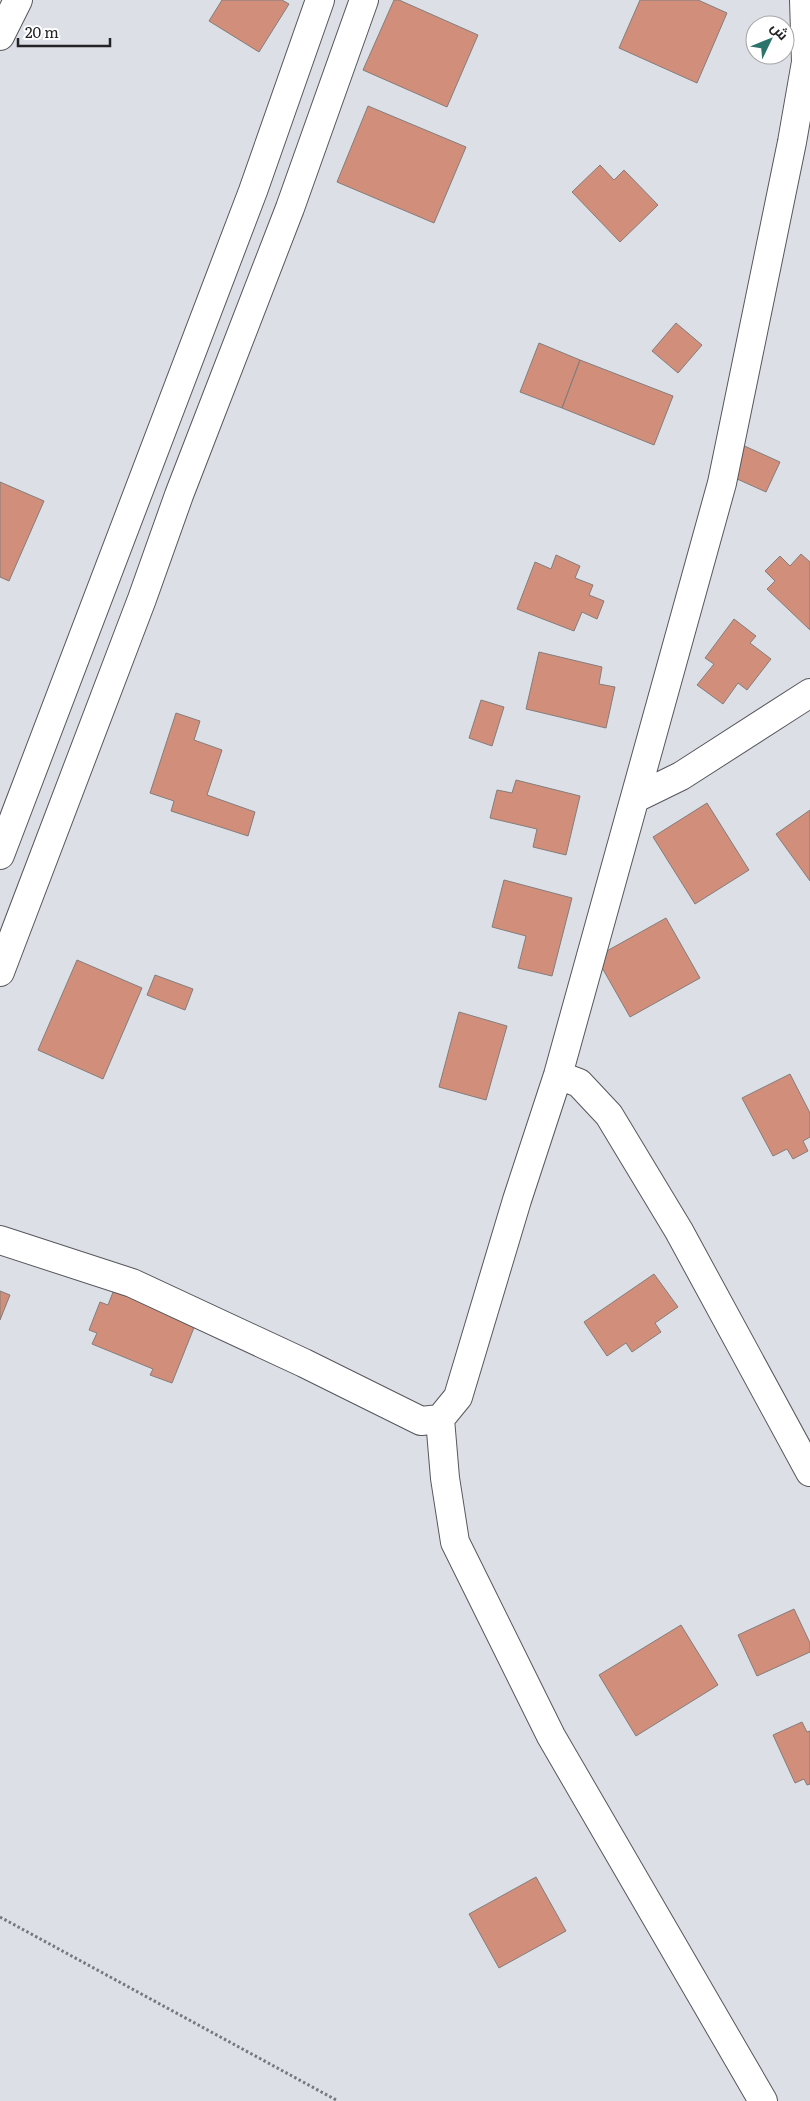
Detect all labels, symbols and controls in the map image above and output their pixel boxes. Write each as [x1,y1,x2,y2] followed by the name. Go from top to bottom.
[18,15,110,47] scale bar
[745,15,795,65] north arrow
[767,17,794,44] text: ش
[25,20,59,43] text: 20 m

